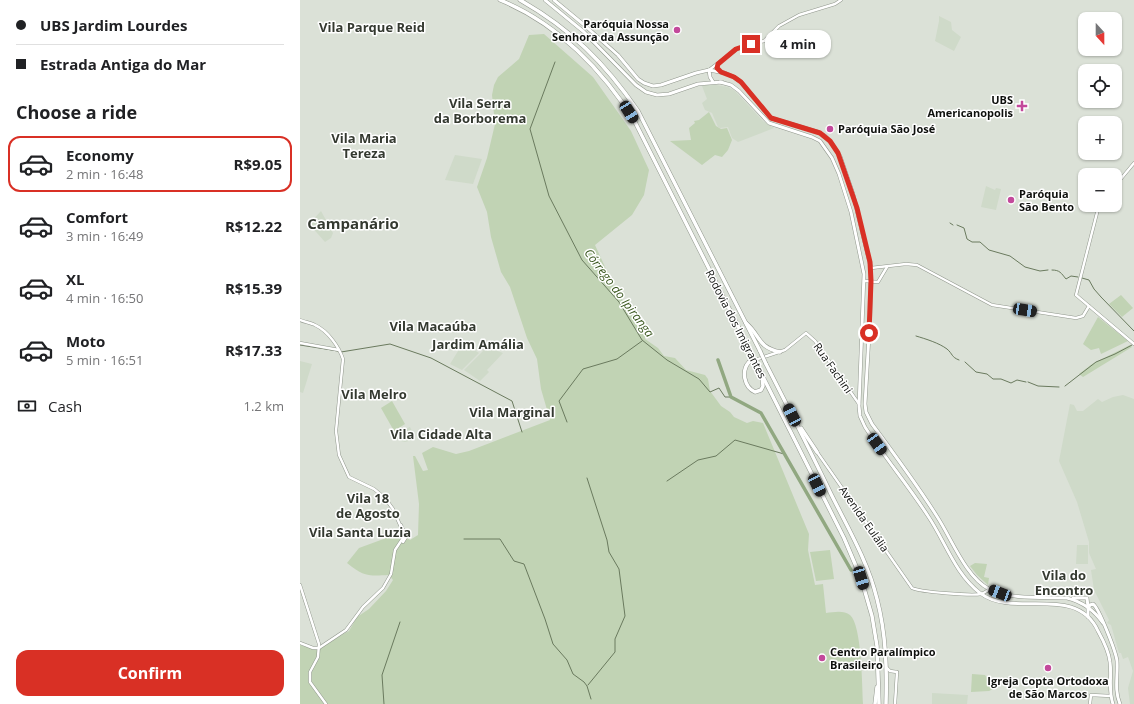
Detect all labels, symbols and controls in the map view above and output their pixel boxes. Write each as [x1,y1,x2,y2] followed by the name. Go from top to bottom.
[1078,12,1122,56] north arrow
[1078,12,1122,212] map controls
[40,15,187,35] text: UBS Jardim Lourdes
[552,16,669,44] place label: Paróquia Nossa Senhora da Assunção
[319,18,425,36] district label: Vila Parque Reid
[672,25,682,35] marker: Paróquia Nossa Senhora da Assunção
[765,30,831,58] callout: 4 min
[742,35,760,53] route end
[780,35,816,53] text: 4 min
[40,54,206,74] text: Estrada Antiga do Mar
[1078,64,1122,108] button: locate
[927,92,1014,120] place label: UBS Americanopolis
[434,94,526,127] district label: Vila Serra da Borborema
[618,99,640,125] car
[16,100,137,124] text: Choose a ride
[1016,100,1028,112] marker: UBS Americanopolis
[1078,116,1122,160] button: +
[838,121,936,136] place label: Paróquia São José
[825,124,835,134] marker: Paróquia São José
[331,129,397,162] district label: Vila Maria Tereza
[66,145,134,165] text: Economy
[18,146,54,182] icon: car
[234,154,282,174] text: R$9.05
[66,165,143,183] text: 2 min · 16:48
[1078,168,1122,212] button: −
[1019,186,1074,214] place label: Paróquia São Bento
[1006,195,1016,205] marker: Paróquia São Bento
[66,207,128,227] text: Comfort
[18,208,54,244] icon: car
[307,213,399,233] district label: Campanário
[225,216,282,236] text: R$12.22
[66,227,143,245] text: 3 min · 16:49
[580,245,658,341] water label: Córrego do Ipiranga
[702,267,770,381] street label: Rodovia dos Imigrantes
[66,269,84,289] text: XL
[18,270,54,306] icon: car
[225,278,282,298] text: R$15.39
[66,289,143,307] text: 4 min · 16:50
[1012,302,1038,318] car
[390,317,476,335] district label: Vila Macaúba
[860,324,878,342] route start
[66,331,105,351] text: Moto
[18,332,54,368] icon: car
[431,335,524,353] district label: Jardim Amália
[810,339,856,396] street label: Rua Fachini
[225,340,282,360] text: R$17.33
[66,351,143,369] text: 5 min · 16:51
[341,385,407,403] district label: Vila Melro
[16,395,38,417] icon: cash
[48,396,82,416] text: Cash
[243,397,284,415] text: 1.2 km
[781,402,803,428] car
[469,403,555,421] district label: Vila Marginal
[390,425,492,443] district label: Vila Cidade Alta
[865,431,889,457] car
[806,472,828,498] car
[836,483,893,555] street label: Avenida Eulália
[336,489,400,522] district label: Vila 18 de Agosto
[309,523,411,541] district label: Vila Santa Luzia
[852,565,870,591] car
[1035,566,1093,599] district label: Vila do Encontro
[987,583,1013,603] car
[830,644,936,672] place label: Centro Paralímpico Brasileiro
[16,650,284,696] button: Confirm
[817,653,827,663] marker: Centro Paralímpico Brasileiro
[1043,663,1053,673] marker: Igreja Copta Ortodoxa de São Marcos
[987,673,1109,701] place label: Igreja Copta Ortodoxa de São Marcos

